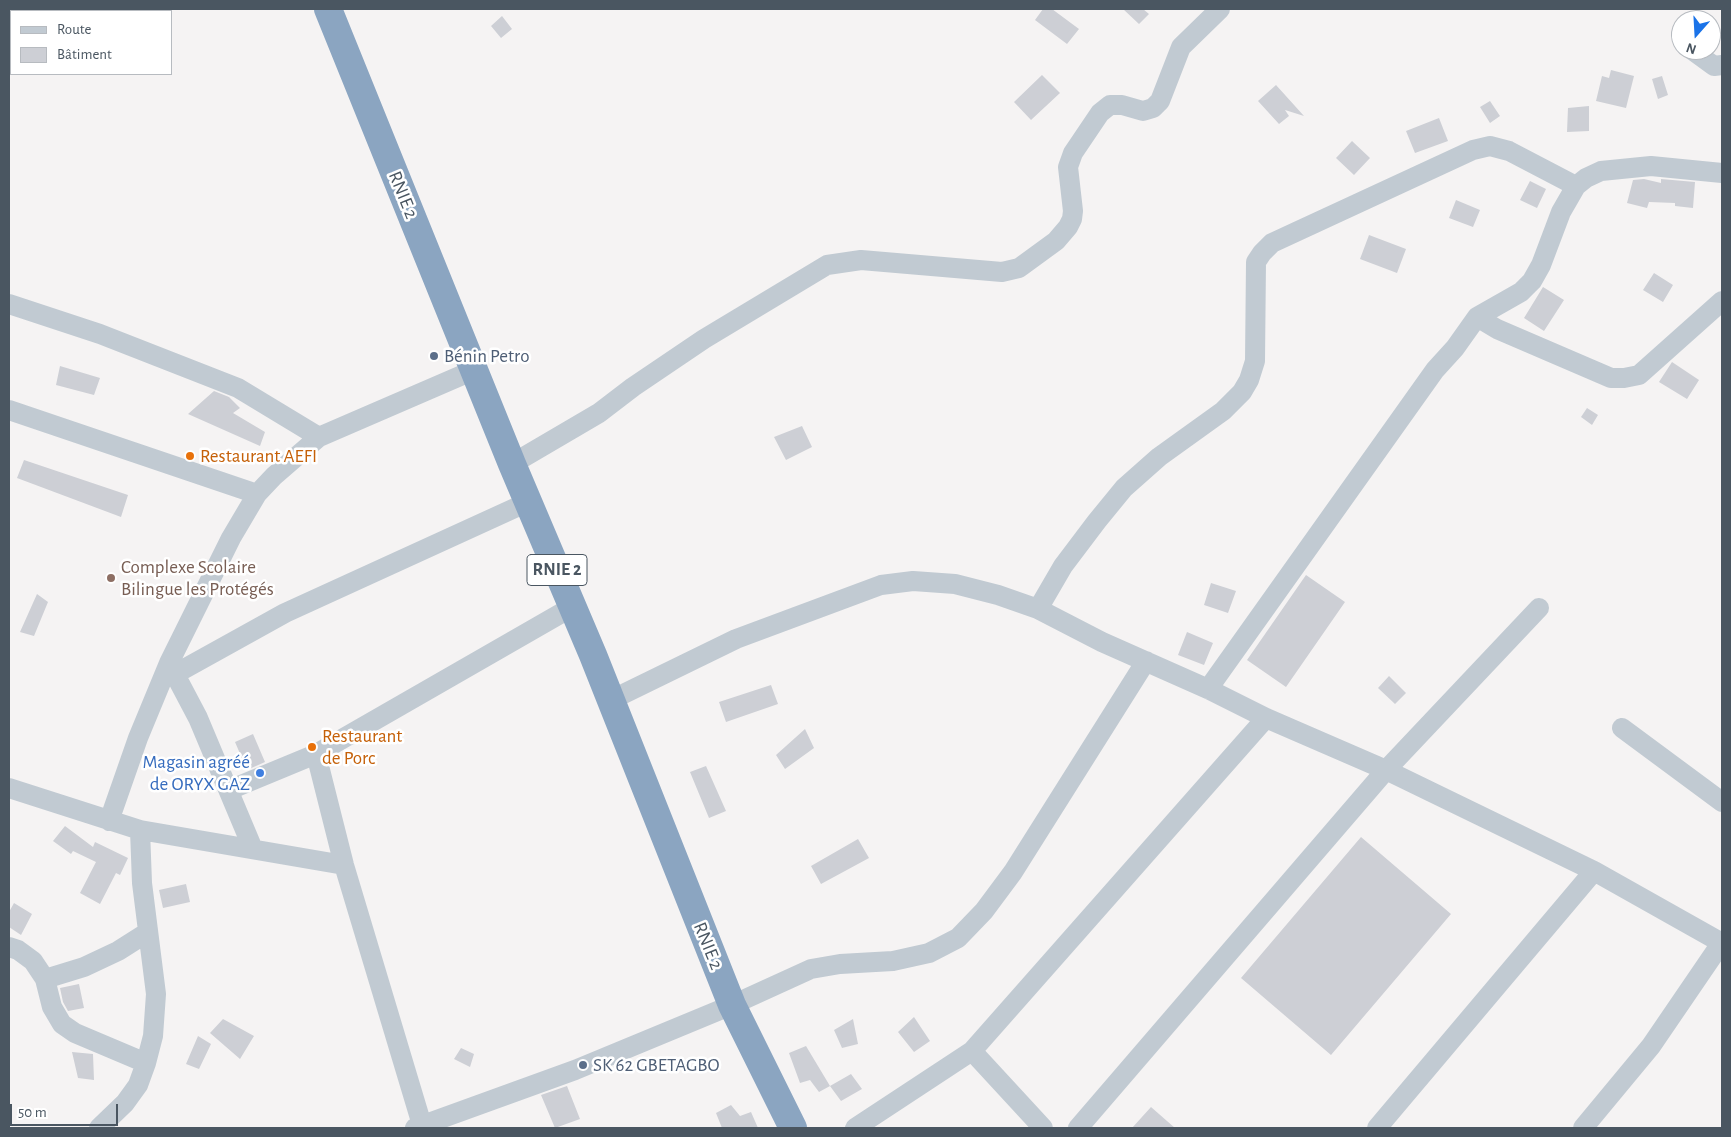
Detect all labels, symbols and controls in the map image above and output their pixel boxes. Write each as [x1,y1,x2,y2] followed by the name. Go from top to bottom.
[10,10,172,75] legend
[1671,10,1721,60] north arrow
[57,22,91,37] text: Route
[1685,40,1698,56] text: N
[57,47,112,62] text: Bâtiment
[383,168,423,222] street label: RNIE 2
[444,345,529,367] place label: Bénin Petro
[428,350,440,362] marker: Bénin Petro
[200,445,317,467] place label: Restaurant AEFI
[184,450,196,462] marker: Restaurant AEFI
[527,554,587,586] road number: RNIE 2
[121,556,274,600] place label: Complexe Scolaire Bilingue les Protégés
[105,572,117,584] marker: Complexe Scolaire Bilingue les Protégés
[322,725,402,769] place label: Restaurant de Porc
[306,741,318,753] marker: Restaurant de Porc
[142,751,250,795] place label: Magasin agréé de ORYX GAZ
[254,767,266,779] marker: Magasin agréé de ORYX GAZ
[688,919,728,973] street label: RNIE 2
[593,1054,720,1076] place label: SK 62 GBETAGBO
[577,1059,589,1071] marker: SK 62 GBETAGBO
[12,1094,120,1126] scale bar
[18,1105,47,1120] text: 50 m

